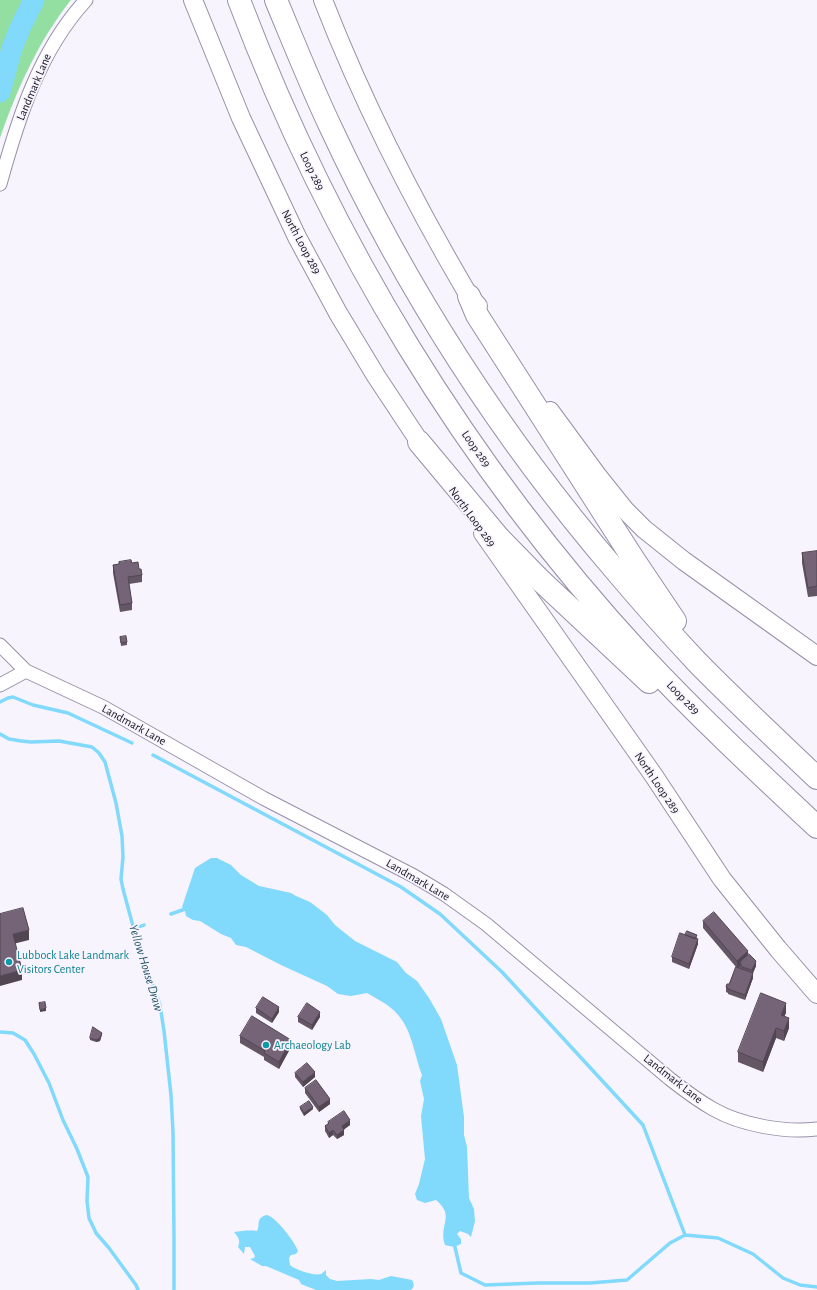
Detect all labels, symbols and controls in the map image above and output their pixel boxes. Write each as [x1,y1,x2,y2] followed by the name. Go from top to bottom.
[13,51,55,123] street label: Landmark Lane
[296,149,328,193] street label: Loop 289
[278,207,324,277] street label: North Loop 289
[458,428,494,470] street label: Loop 289
[445,484,499,550] street label: North Loop 289
[663,678,703,718] street label: Loop 289
[99,701,169,749] street label: Landmark Lane
[631,749,683,817] street label: North Loop 289
[384,856,452,904] street label: Landmark Lane
[125,923,167,1013] water label: Yellow House Draw
[17,948,129,976] place label: Lubbock Lake Landmark Visitors Center
[4,957,14,967] marker: Lubbock Lake Landmark Visitors Center
[274,1038,351,1052] place label: Archaeology Lab
[261,1040,271,1050] marker: Archaeology Lab
[640,1051,706,1107] street label: Landmark Lane

